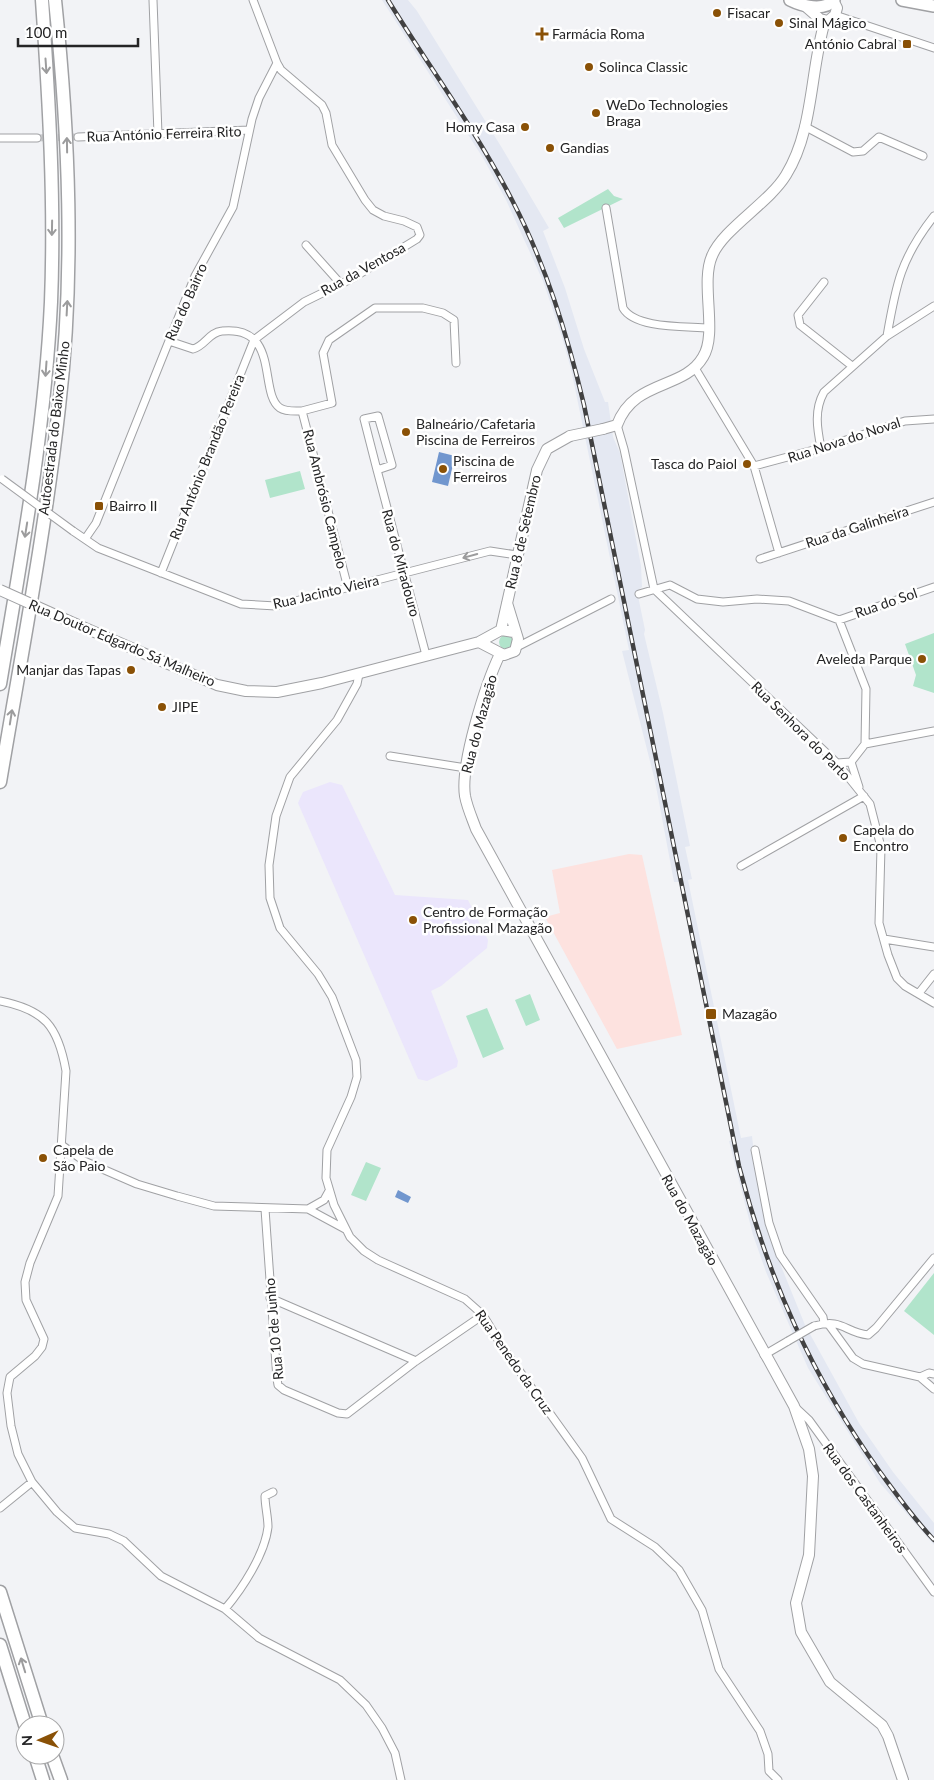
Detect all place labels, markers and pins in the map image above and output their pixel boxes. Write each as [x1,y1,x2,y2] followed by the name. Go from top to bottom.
[727,4,770,21] place label: Fisacar
[711,7,723,19] marker: Fisacar
[789,14,866,31] place label: Sinal Mágico
[773,17,785,29] marker: Sinal Mágico
[552,25,645,42] place label: Farmácia Roma
[536,28,548,40] marker: Farmácia Roma
[805,35,897,52] place label: António Cabral
[901,38,913,50] marker: António Cabral
[599,58,688,75] place label: Solinca Classic
[583,61,595,73] marker: Solinca Classic
[606,96,728,129] place label: WeDo Technologies Braga
[590,107,602,119] marker: WeDo Technologies Braga
[445,118,515,135] place label: Homy Casa
[519,121,531,133] marker: Homy Casa
[560,139,609,156] place label: Gandias
[544,142,556,154] marker: Gandias
[416,415,536,448] place label: Balneário/Cafetaria Piscina de Ferreiros
[400,426,412,438] marker: Balneário/Cafetaria Piscina de Ferreiros
[453,452,514,485] place label: Piscina de Ferreiros
[651,455,737,472] place label: Tasca do Paiol
[741,458,753,470] marker: Tasca do Paiol
[437,463,449,475] marker: Piscina de Ferreiros
[109,497,158,514] place label: Bairro II
[93,500,105,512] marker: Bairro II
[817,650,912,667] place label: Aveleda Parque
[916,653,928,665] marker: Aveleda Parque
[16,661,121,678] place label: Manjar das Tapas
[125,664,137,676] marker: Manjar das Tapas
[172,698,198,715] place label: JIPE
[156,701,168,713] marker: JIPE
[853,821,914,854] place label: Capela do Encontro
[837,832,849,844] marker: Capela do Encontro
[423,903,552,936] place label: Centro de Formação Profissional Mazagão
[407,914,419,926] marker: Centro de Formação Profissional Mazagão
[722,1005,777,1022] place label: Mazagão
[704,1007,718,1021] marker: Mazagão
[53,1141,114,1174] place label: Capela de São Paio
[37,1152,49,1164] marker: Capela de São Paio

